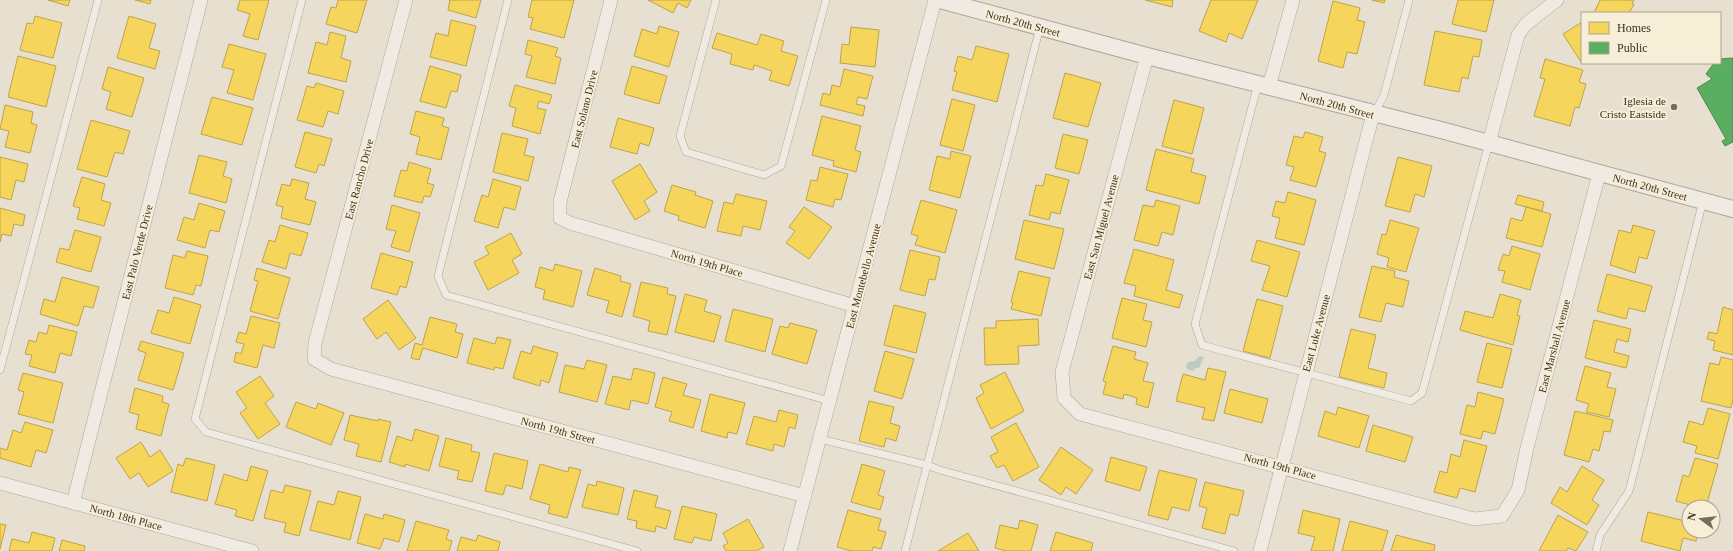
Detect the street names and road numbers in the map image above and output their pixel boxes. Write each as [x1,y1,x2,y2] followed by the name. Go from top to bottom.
[985,7,1061,39] street label: North 20th Street
[568,69,600,149] street label: East Solano Drive
[1299,89,1375,121] street label: North 20th Street
[342,137,376,221] street label: East Rancho Drive
[1612,171,1688,203] street label: North 20th Street
[1081,173,1121,281] street label: East San Miguel Avenue
[119,203,155,301] street label: East Palo Verde Drive
[843,222,883,330] street label: East Montebello Avenue
[670,247,745,279] street label: North 19th Place
[1300,293,1332,373] street label: East Luke Avenue
[1536,298,1572,394] street label: East Marshall Avenue
[520,414,596,446] street label: North 19th Street
[1242,451,1318,481] street label: North 19th Place
[88,502,164,532] street label: North 18th Place

